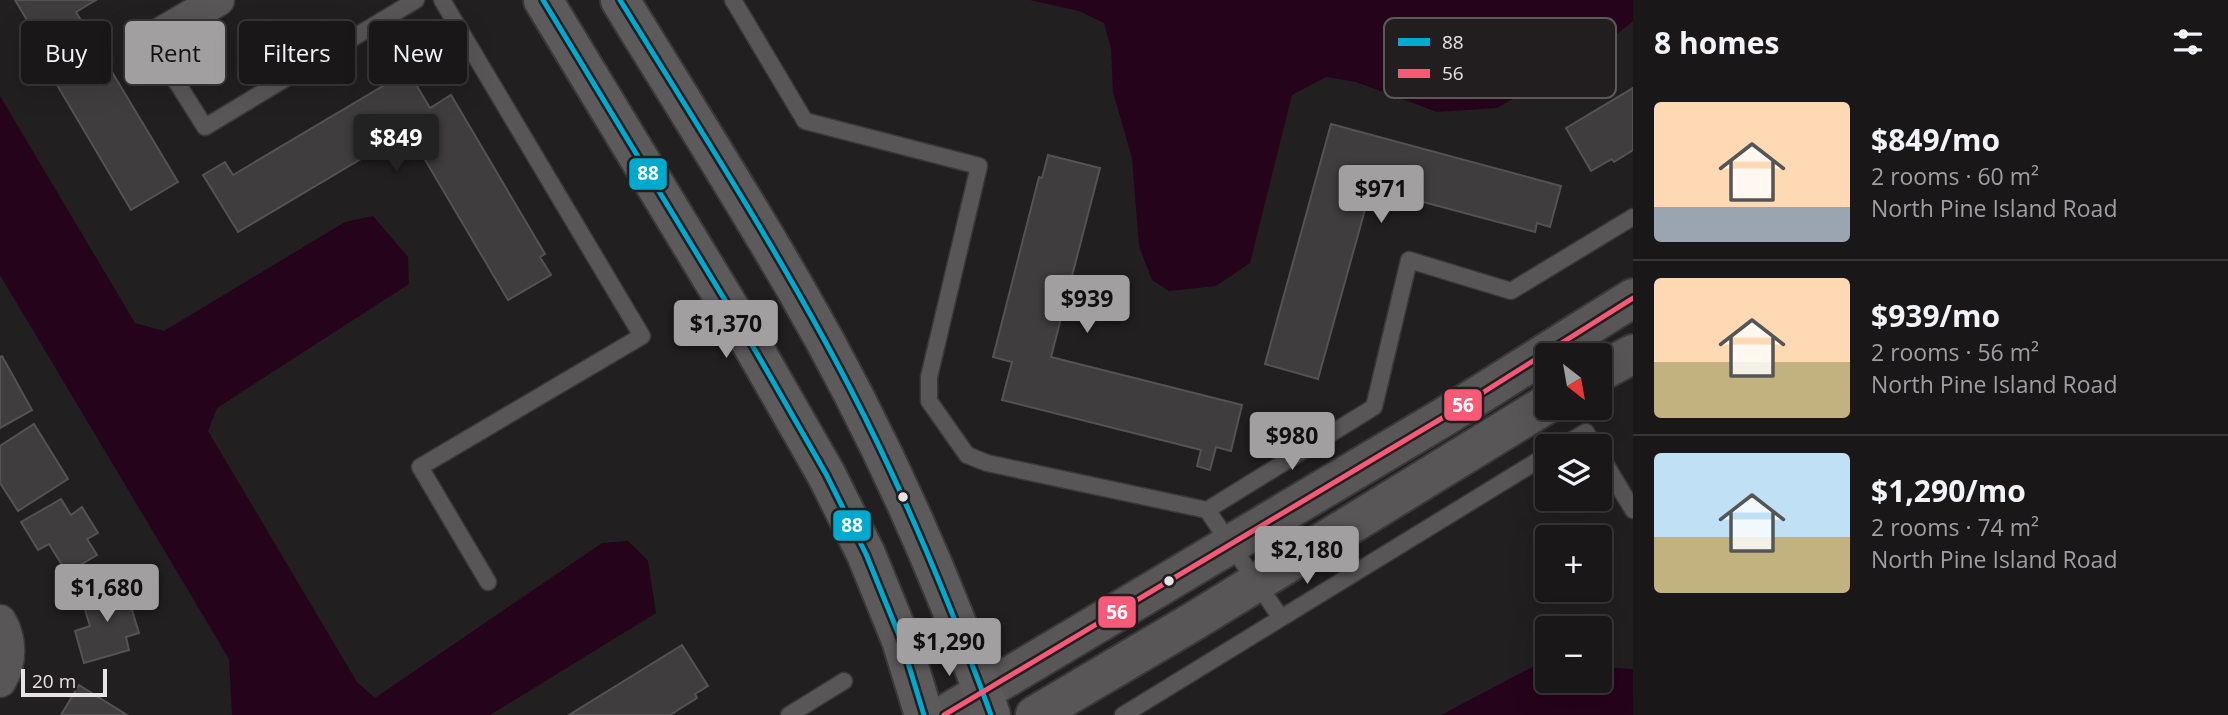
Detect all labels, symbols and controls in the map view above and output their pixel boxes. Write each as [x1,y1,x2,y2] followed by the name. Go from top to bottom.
[1384,18,1616,98] legend
[21,21,111,84] chip: Buy
[125,21,225,84] chip: Rent
[239,21,355,84] chip: Filters
[369,21,467,84] chip: New
[1654,22,1779,63] text: 8 homes
[2169,23,2207,61] icon: filters
[1442,29,1464,55] text: 88
[1442,60,1464,86] text: 56
[355,114,437,174] pin: $849
[1871,119,2000,160] text: $849/mo
[370,121,422,153] text: $849
[1710,130,1794,214] icon: home
[628,157,668,191] line badge: 88
[637,160,659,186] text: 88
[1871,160,2039,192] text: 2 rooms · 60 m²
[1340,166,1422,225] pin: $971
[1355,172,1407,204] text: $971
[1871,192,2117,224] text: North Pine Island Road
[1046,276,1128,335] pin: $939
[1061,282,1113,314] text: $939
[1871,295,2000,336] text: $939/mo
[669,300,783,360] pin: $1,370
[1710,306,1794,390] icon: home
[690,307,762,339] text: $1,370
[1871,336,2039,368] text: 2 rooms · 56 m²
[1535,343,1612,420] north arrow
[1535,343,1612,693] map controls
[1871,368,2117,400] text: North Pine Island Road
[1443,388,1483,422] line badge: 56
[1452,392,1474,418] text: 56
[1251,412,1333,472] pin: $980
[1266,419,1318,451] text: $980
[1535,434,1612,511] button: layers
[1871,470,2026,511] text: $1,290/mo
[1710,481,1794,565] icon: home
[896,490,910,504] unlabelled marker
[832,509,872,542] line badge: 88
[1871,511,2039,543] text: 2 rooms · 74 m²
[841,512,863,538] text: 88
[1535,525,1612,602] button: +
[1250,526,1364,586] pin: $2,180
[1271,533,1343,565] text: $2,180
[1871,543,2117,575] text: North Pine Island Road
[50,564,164,624] pin: $1,680
[71,571,143,603] text: $1,680
[1162,574,1176,588] unlabelled marker
[1097,595,1137,629] line badge: 56
[1106,599,1128,625] text: 56
[1535,616,1612,693] button: −
[892,618,1006,678] pin: $1,290
[913,625,985,657] text: $1,290
[21,666,107,698] scale bar
[32,668,76,694] text: 20 m

